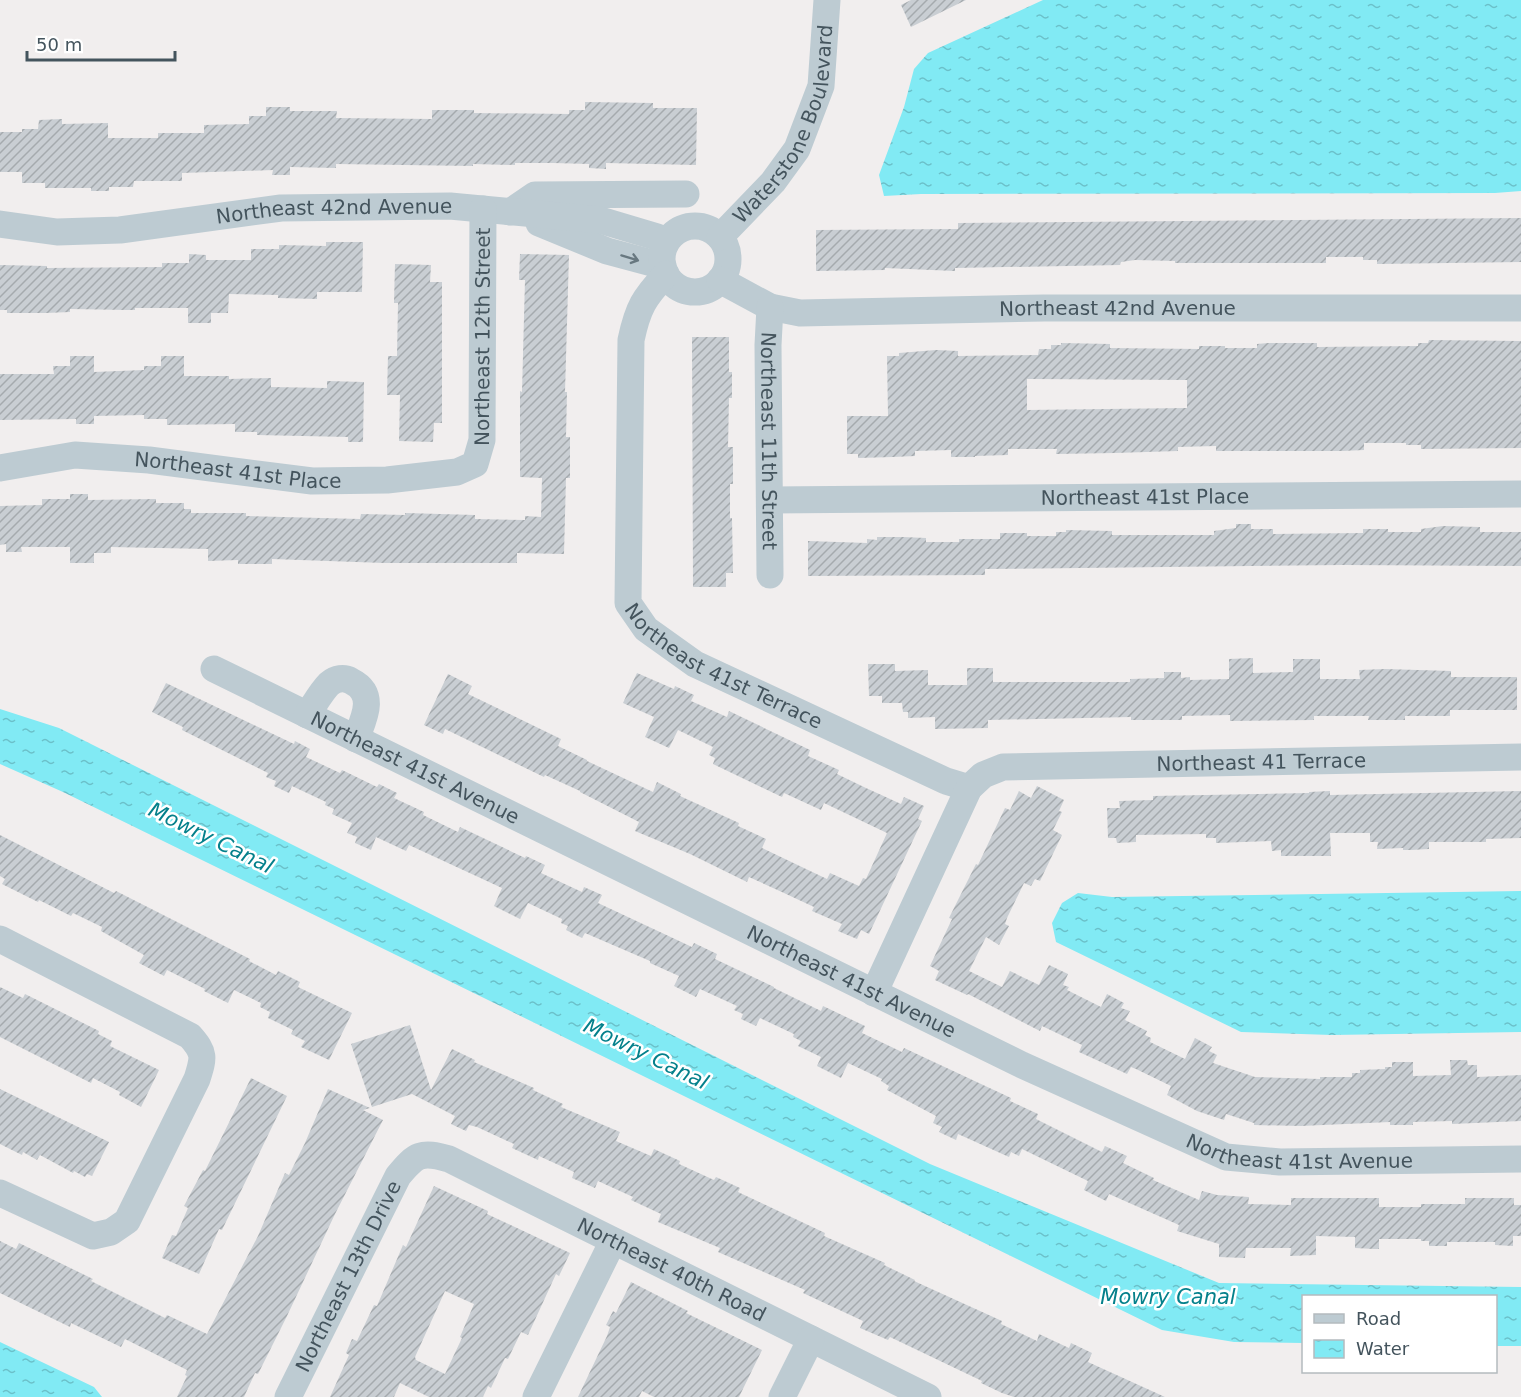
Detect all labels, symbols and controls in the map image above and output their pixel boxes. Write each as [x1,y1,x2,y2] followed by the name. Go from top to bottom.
[27,24,176,62] scale bar
[728,24,837,228] street label: Waterstone Boulevard
[36,34,82,55] text: 50 m
[215,194,452,229] street label: Northeast 42nd Avenue
[470,227,495,446] street label: Northeast 12th Street
[620,253,639,264] one-way arrow
[999,296,1236,321] street label: Northeast 42nd Avenue
[756,331,782,550] street label: Northeast 11th Street
[134,447,342,493] street label: Northeast 41st Place
[1041,484,1249,510] street label: Northeast 41st Place
[620,599,826,734] street label: Northeast 41st Terrace
[307,706,524,829] street label: Northeast 41st Avenue
[1156,748,1366,776] street label: Northeast 41 Terrace
[145,798,277,879] water label: Mowry Canal
[743,920,960,1043] street label: Northeast 41st Avenue
[580,1014,712,1095] water label: Mowry Canal
[1182,1129,1413,1174] street label: Northeast 41st Avenue
[290,1176,406,1376] street label: Northeast 13th Drive
[573,1213,770,1327] street label: Northeast 40th Road
[1100,1285,1236,1309] water label: Mowry Canal
[1302,1295,1497,1373] legend
[1356,1308,1401,1329] text: Road
[1356,1338,1410,1359] text: Water

